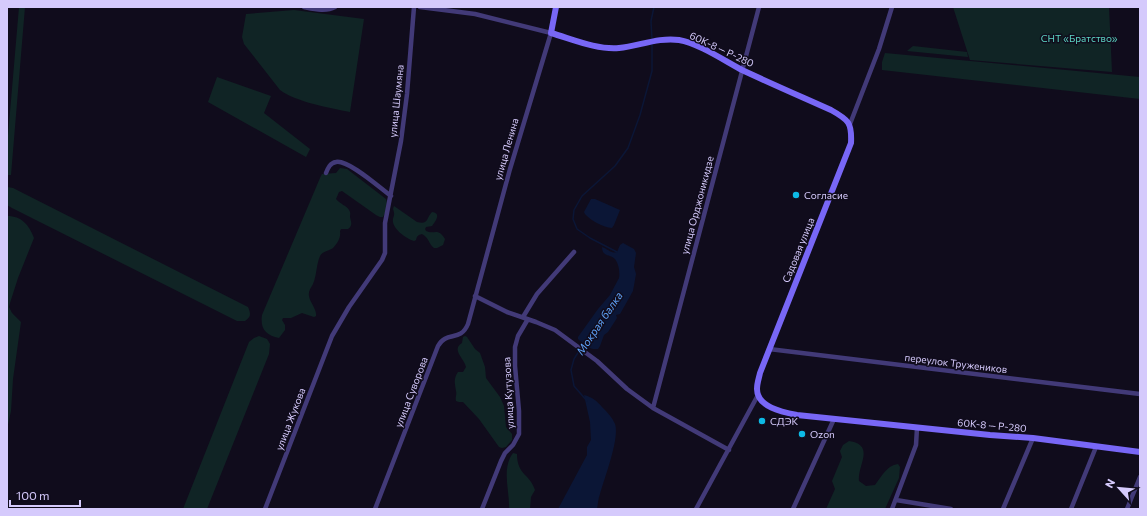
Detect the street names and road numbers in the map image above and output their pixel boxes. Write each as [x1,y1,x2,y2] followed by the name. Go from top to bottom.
[688,29,756,69] street label: 60К-8 — Р-280
[386,64,406,138] street label: улица Шаумяна
[491,116,521,182] street label: улица Ленина
[678,155,716,255] street label: улица Орджоникидзе
[780,216,816,284] street label: Садовая улица
[904,351,1008,375] street label: переулок Тружеников
[392,355,430,429] street label: улица Суворова
[500,357,516,429] street label: улица Кутузова
[273,386,307,452] street label: улица Жукова
[957,416,1027,434] street label: 60К-8 — Р-280

